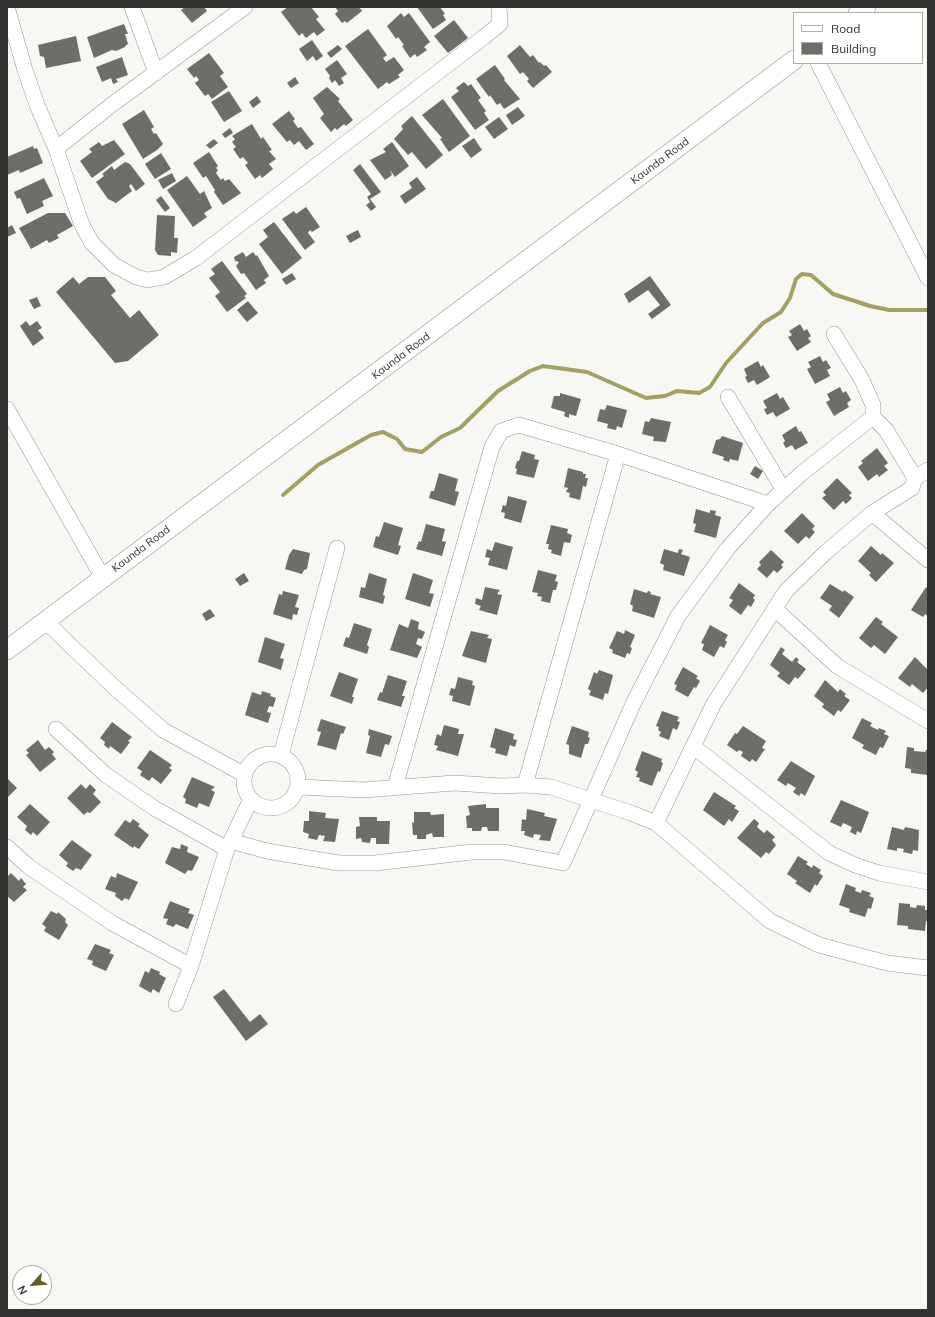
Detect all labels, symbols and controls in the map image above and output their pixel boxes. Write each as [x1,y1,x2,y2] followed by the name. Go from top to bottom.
[793,12,923,64] legend
[831,21,860,36] text: Road
[831,41,876,56] text: Building
[628,135,692,187] street label: Kaunda Road
[369,330,433,382] street label: Kaunda Road
[109,523,173,575] street label: Kaunda Road
[12,1265,52,1305] north arrow
[14,1283,30,1297] text: N

